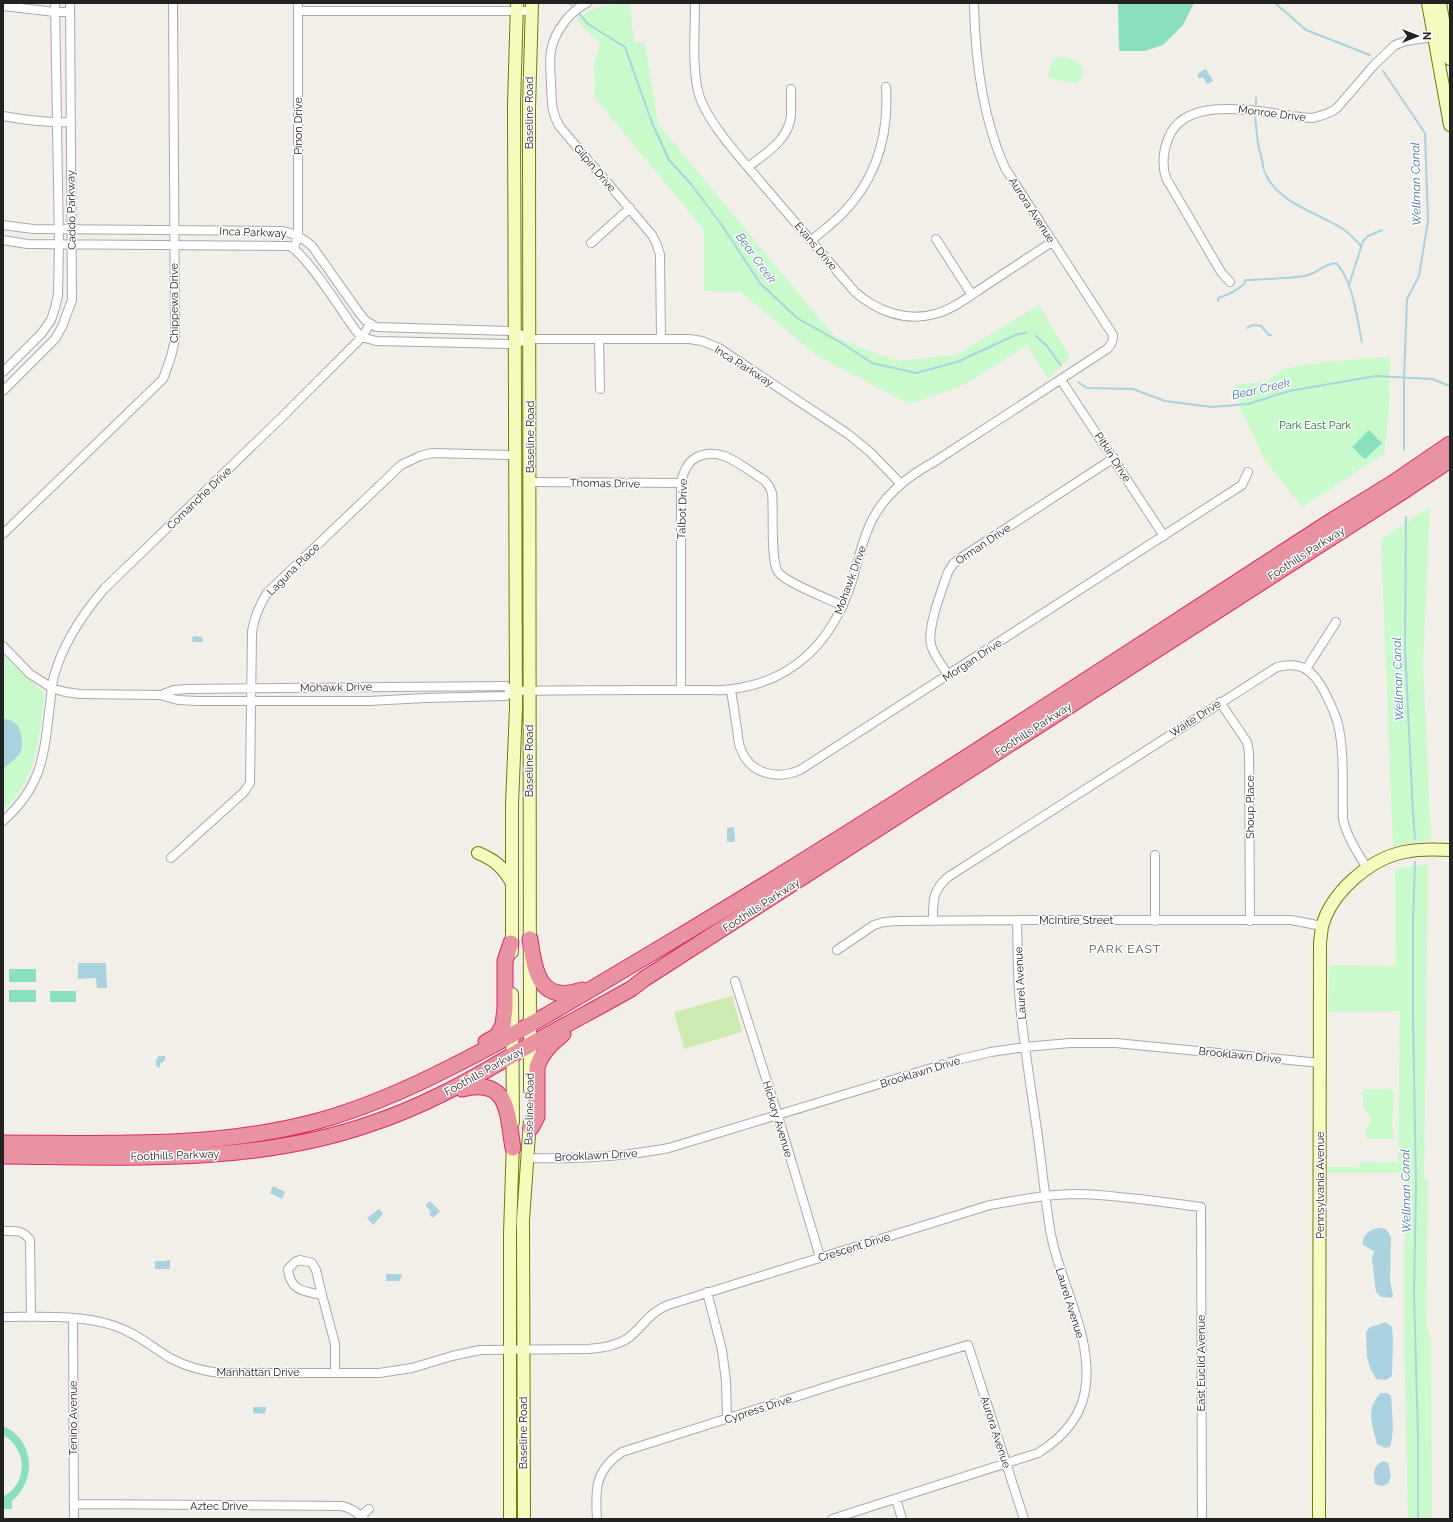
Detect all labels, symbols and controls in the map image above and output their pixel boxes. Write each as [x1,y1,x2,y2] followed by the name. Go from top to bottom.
[1397,16,1437,56] north arrow
[1420,32,1433,40] text: N
[523,77,536,149] street label: Baseline Road
[292,97,305,155] street label: Pinon Drive
[1237,103,1307,124] street label: Monroe Drive
[571,142,619,195] street label: Gilpin Drive
[1408,142,1424,226] water label: Wellman Canal
[64,170,79,250] street label: Caddo Parkway
[1006,175,1058,246] street label: Aurora Avenue
[792,220,840,273] street label: Evans Drive
[219,225,287,240] street label: Inca Parkway
[733,230,779,287] water label: Bear Creek
[168,262,181,343] street label: Chippewa Drive
[712,343,776,390] street label: Inca Parkway
[1231,375,1292,402] water label: Bear Creek
[524,401,537,473] street label: Baseline Road
[1279,419,1351,432] park label: Park East Park
[1092,430,1134,485] street label: Pitkin Drive
[164,464,235,532] street label: Comanche Drive
[570,476,641,491] street label: Thomas Drive
[675,478,690,539] street label: Talbot Drive
[953,521,1014,568] street label: Orman Drive
[1266,524,1347,583] street label: Foothills Parkway
[264,540,323,598] street label: Laguna Place
[832,544,869,616] street label: Mohawk Drive
[940,636,1005,684] street label: Morgan Drive
[1390,637,1406,721] water label: Wellman Canal
[300,680,373,695] street label: Mohawk Drive
[1167,697,1224,740] street label: Waite Drive
[993,700,1074,759] street label: Foothills Parkway
[523,725,536,797] street label: Baseline Road
[1244,774,1257,839] street label: Shoup Place
[721,876,802,935] street label: Foothills Parkway
[1039,914,1113,927] street label: McIntire Street
[1089,942,1161,956] district label: PARK EAST
[1012,946,1029,1020] street label: Laurel Avenue
[442,1044,526,1099] street label: Foothills Parkway
[1198,1045,1283,1066] street label: Brooklawn Drive
[878,1054,962,1091] street label: Brooklawn Drive
[522,1072,537,1145] street label: Baseline Road
[760,1079,795,1159] street label: Hickory Avenue
[1314,1131,1327,1239] street label: Pennsylvania Avenue
[130,1147,220,1164] street label: Foothills Parkway
[554,1147,638,1164] street label: Brooklawn Drive
[1398,1149,1414,1233] water label: Wellman Canal
[817,1230,892,1265] street label: Crescent Drive
[1053,1266,1087,1340] street label: Laurel Avenue
[1195,1314,1208,1411] street label: East Euclid Avenue
[216,1366,300,1379] street label: Manhattan Drive
[67,1380,80,1455] street label: Tenino Avenue
[723,1392,794,1426] street label: Cypress Drive
[978,1394,1013,1470] street label: Aurora Avenue
[517,1397,530,1469] street label: Baseline Road
[190,1500,249,1513] street label: Aztec Drive

